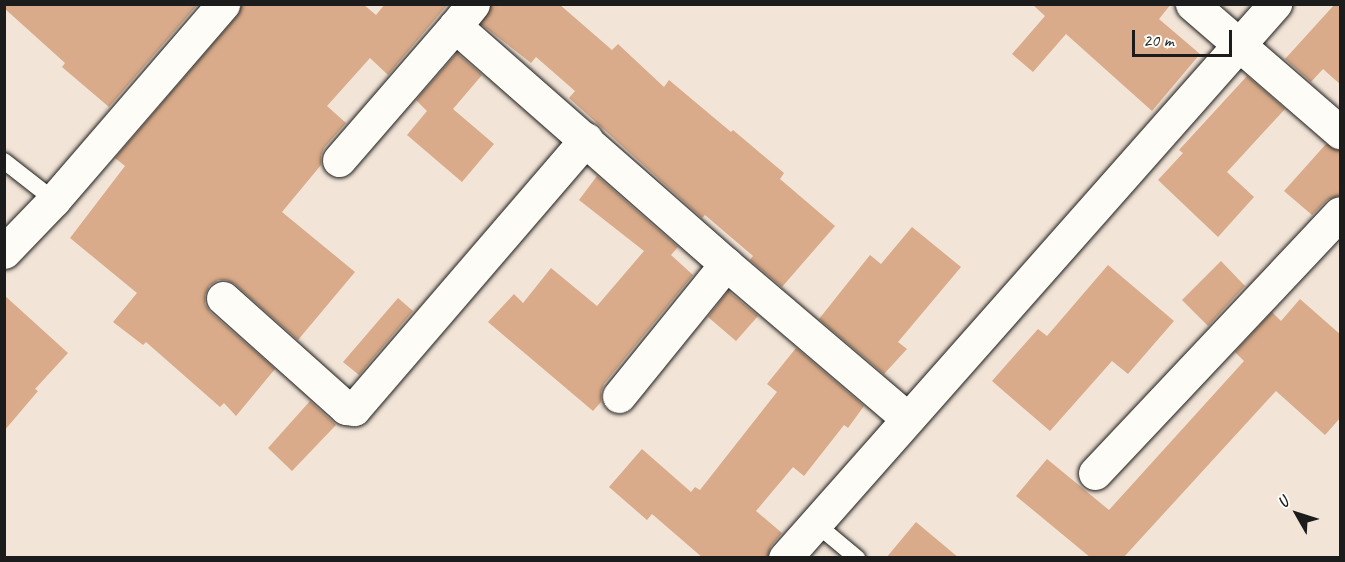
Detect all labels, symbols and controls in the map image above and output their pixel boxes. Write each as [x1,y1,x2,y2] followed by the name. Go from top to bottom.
[1135,18,1236,56] scale bar
[1143,29,1174,51] text: 20 m
[1267,484,1327,544] north arrow
[1273,493,1293,512] text: U

